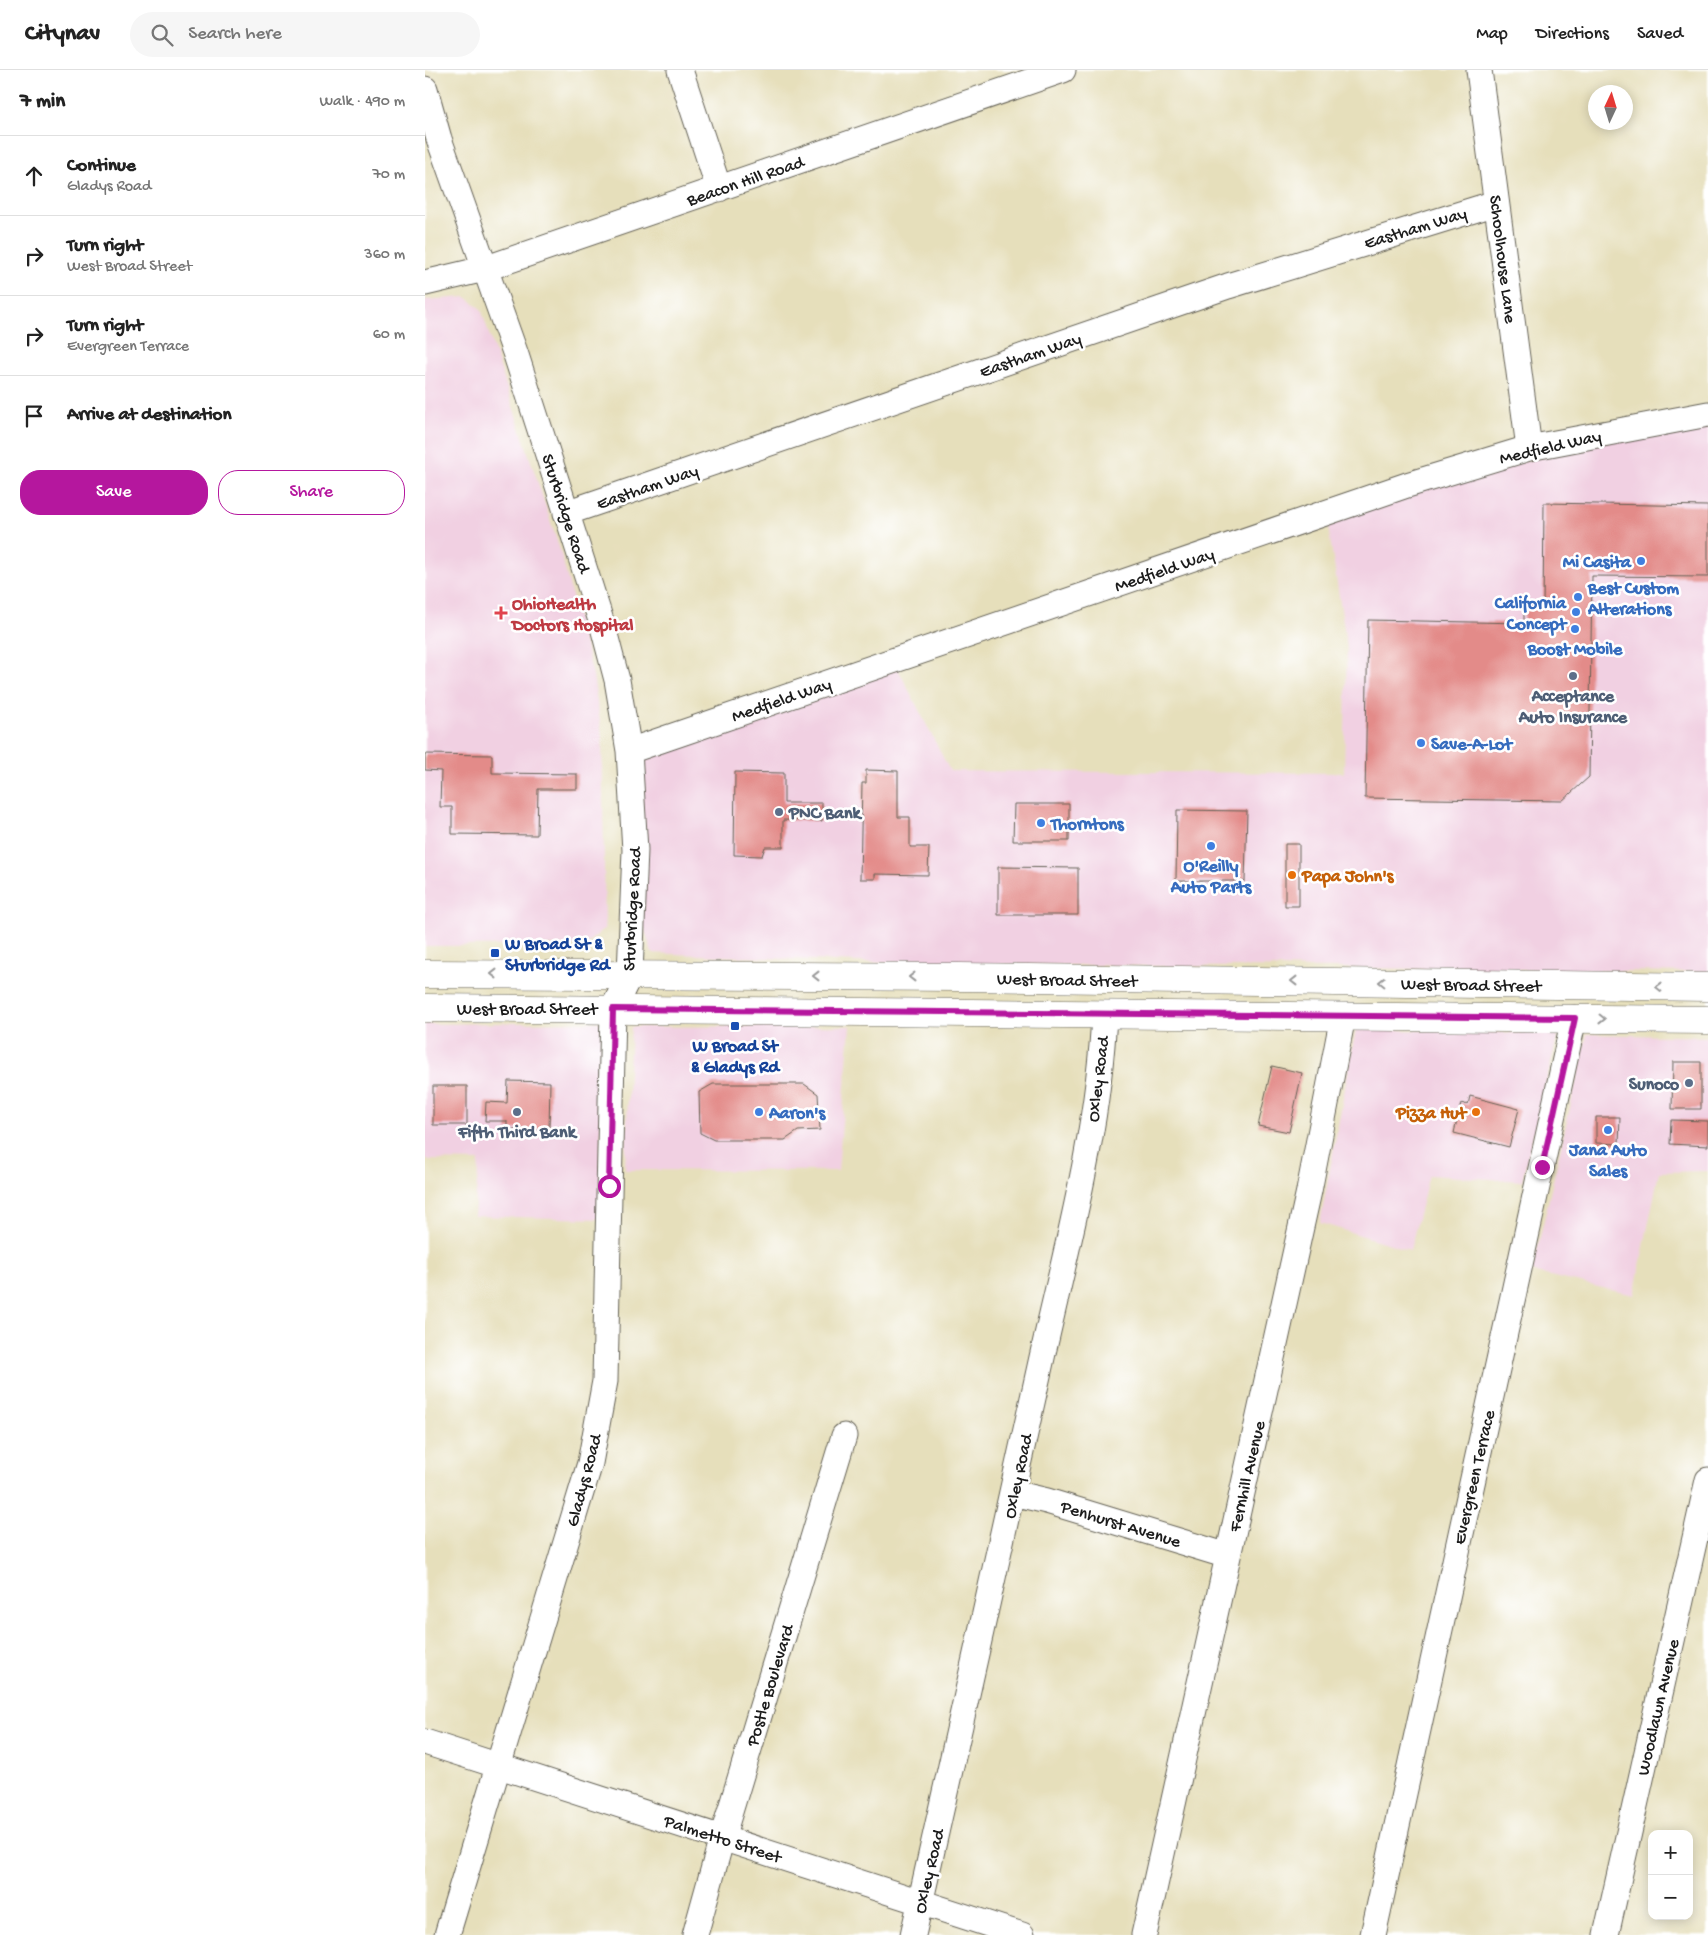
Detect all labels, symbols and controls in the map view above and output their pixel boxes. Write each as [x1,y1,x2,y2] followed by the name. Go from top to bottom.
[130,12,480,57] search box
[25,20,100,49] text: Citynav
[148,21,176,49] icon: search
[188,23,282,46] text: Search here
[1476,24,1508,45] text: Map
[1536,24,1609,45] text: Directions
[1637,24,1683,45] text: Saved
[1588,85,1633,130] north arrow
[20,90,65,115] text: 7 min
[319,93,405,112] text: Walk · 490 m
[684,152,808,213] street label: Beacon Hill Road
[67,155,136,178] text: Continue
[20,162,48,190] icon: ahead
[372,166,405,185] text: 70 m
[67,178,151,197] text: Gladys Road
[1483,194,1520,325] street label: Schoolhouse Lane
[1362,204,1470,255] street label: Eastham Way
[67,235,143,258] text: Turn right
[20,242,48,270] icon: right
[364,246,405,265] text: 360 m
[67,258,192,277] text: West Broad Street
[67,315,143,338] text: Turn right
[20,322,48,350] icon: right
[373,326,405,345] text: 60 m
[977,329,1084,384] street label: Eastham Way
[67,338,189,357] text: Evergreen Terrace
[20,402,48,430] icon: arrive
[67,404,231,427] text: Arrive at destination
[1498,426,1604,470] street label: Medfield Way
[535,452,594,577] street label: Sturbridge Road
[594,461,701,516] street label: Eastham Way
[20,470,208,515] button: Save
[218,470,405,515] button: Share
[1112,544,1218,598] street label: Medfield Way
[1563,553,1632,574] place label: Mi Casita
[1635,555,1647,567] marker: Mi Casita
[1587,579,1679,621] place label: Best Custom Alterations
[1572,591,1584,603] marker: Best Custom Alterations
[1494,594,1568,636] place label: California Concept
[510,595,633,637] place label: OhioHealth Doctors Hospital
[494,606,508,620] marker: OhioHealth Doctors Hospital
[1570,606,1582,618] marker: California Concept
[1569,623,1581,635] marker: Boost Mobile
[1527,640,1623,661] place label: Boost Mobile
[1567,670,1579,682] marker: Acceptance Auto Insurance
[729,674,835,728] street label: Medfield Way
[1518,687,1628,729] place label: Acceptance Auto Insurance
[1431,735,1513,756] place label: Save-A-Lot
[1415,737,1427,749] marker: Save-A-Lot
[788,804,862,825] place label: PNC Bank
[773,806,785,818] marker: PNC Bank
[1049,815,1125,836] place label: Thorntons
[1035,817,1047,829] marker: Thorntons
[1205,840,1217,852] marker: O'Reilly Auto Parts
[620,845,647,972] street label: Sturbridge Road
[1170,857,1253,899] place label: O'Reilly Auto Parts
[1301,867,1395,888] place label: Papa John's
[1286,869,1298,881] marker: Papa John's
[504,935,612,977] place label: W Broad St & Sturbridge Rd
[489,947,501,959] marker: W Broad St & Sturbridge Rd
[489,969,497,979] one-way arrow
[997,970,1139,993] street label: West Broad Street
[812,971,820,981] one-way arrow
[908,972,916,982] one-way arrow
[1401,975,1543,998] street label: West Broad Street
[1289,976,1297,986] one-way arrow
[1378,977,1386,987] one-way arrow
[1655,982,1663,992] one-way arrow
[457,1000,599,1021] street label: West Broad Street
[1598,1013,1606,1024] one-way arrow
[729,1020,741,1032] marker: W Broad St & Gladys Rd
[1084,1034,1115,1123] street label: Oxley Road
[691,1037,782,1079] place label: W Broad St & Gladys Rd
[1629,1075,1680,1096] place label: Sunoco
[1683,1077,1695,1089] marker: Sunoco
[768,1104,826,1125] place label: Aaron's
[1395,1104,1468,1125] place label: Pizza Hut
[511,1106,523,1118] marker: Fifth Third Bank
[753,1106,765,1118] marker: Aaron's
[1470,1106,1482,1118] marker: Pizza Hut
[457,1123,578,1144] place label: Fifth Third Bank
[1602,1124,1614,1136] marker: Jana Auto Sales
[1568,1141,1648,1183] place label: Jana Auto Sales
[1531,1156,1554,1179] route end
[598,1175,621,1198] route start
[1450,1408,1501,1547] street label: Evergreen Terrace
[1225,1418,1272,1535] street label: Fernhill Avenue
[563,1431,608,1529] street label: Gladys Road
[1000,1431,1039,1521] street label: Oxley Road
[1057,1497,1184,1554] street label: Penhurst Avenue
[743,1621,800,1750] street label: Postle Boulevard
[1634,1637,1686,1778] street label: Woodlawn Avenue
[660,1811,785,1870] street label: Palmetto Street
[911,1826,951,1916] street label: Oxley Road
[1648,1830,1693,1920] map controls
[1648,1830,1693,1875] button: +
[1648,1875,1693,1920] button: −

